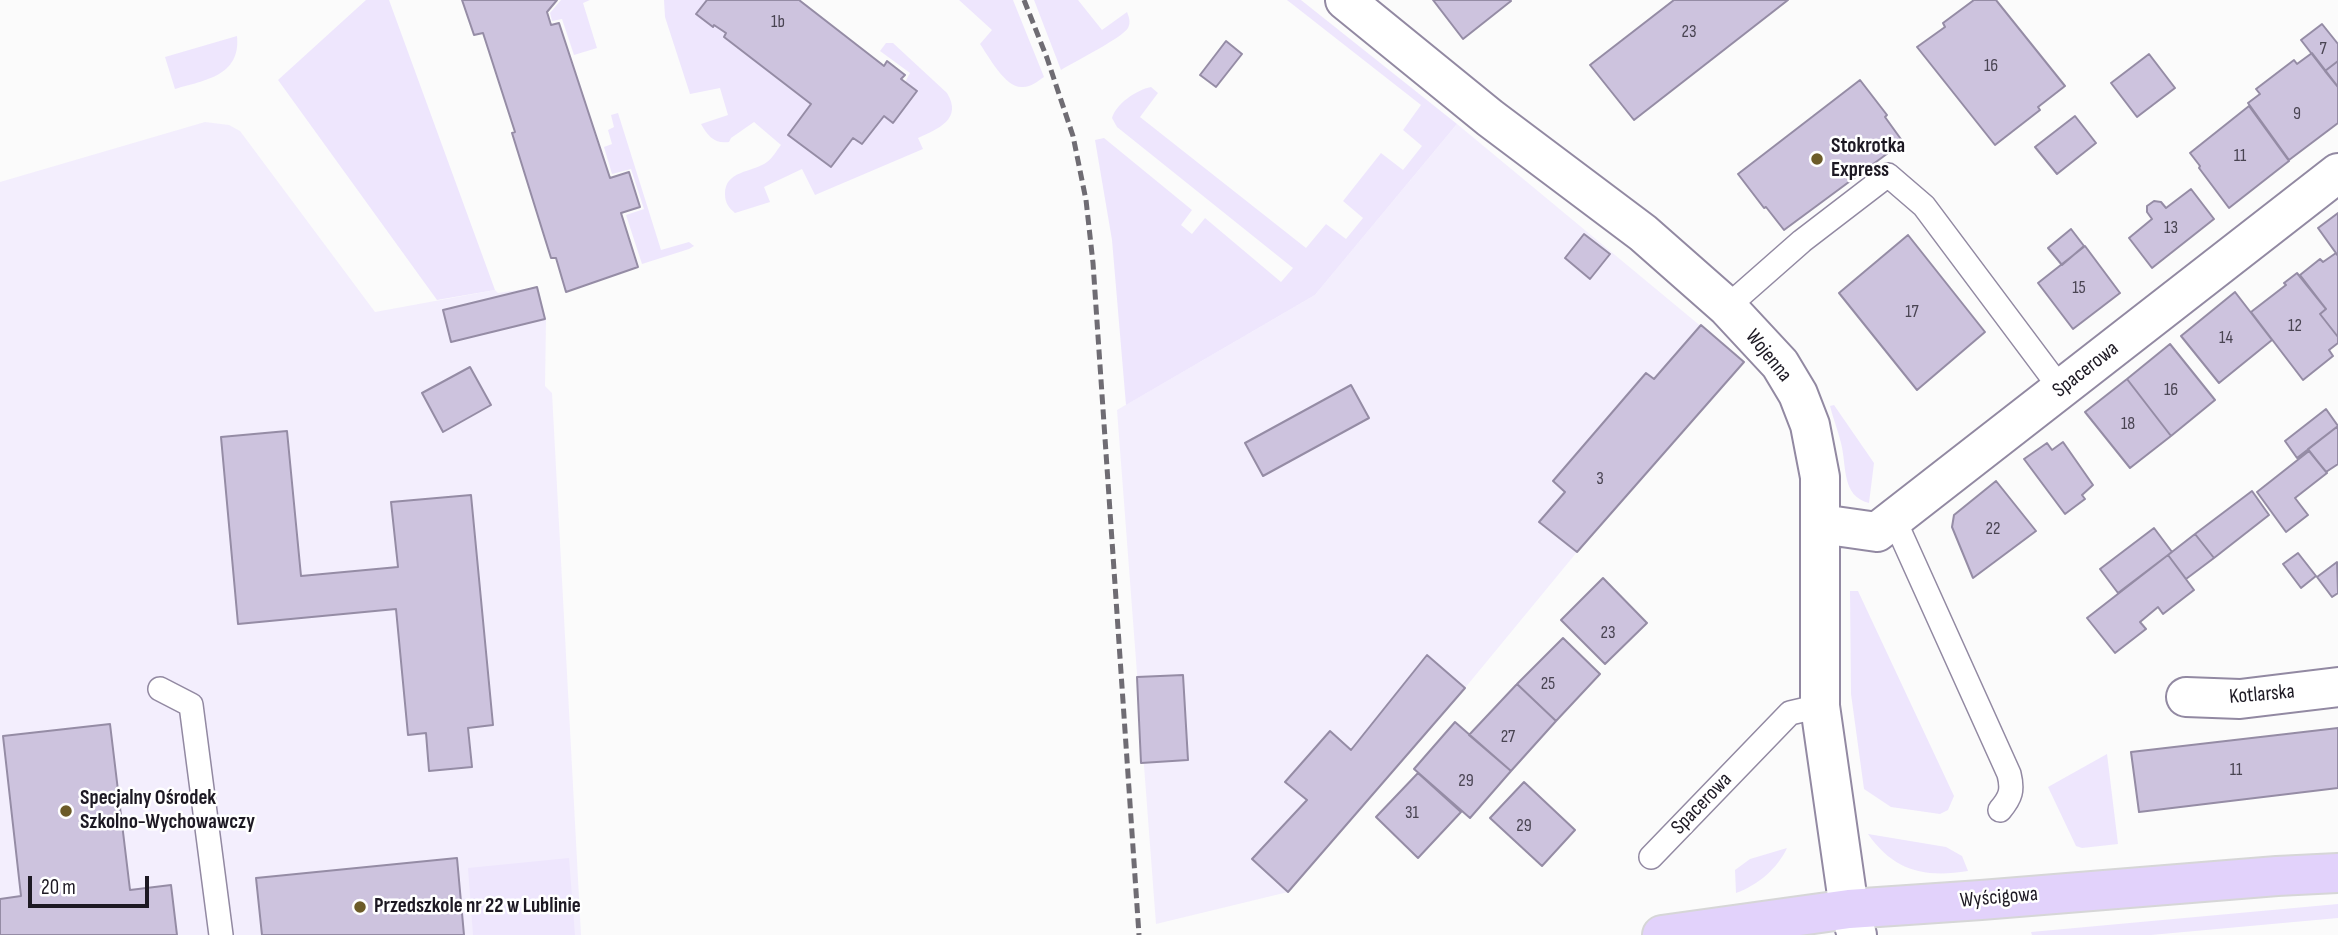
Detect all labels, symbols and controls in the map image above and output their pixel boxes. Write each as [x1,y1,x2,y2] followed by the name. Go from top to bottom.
[771,11,785,33] house number: 1b
[1682,21,1696,43] house number: 23
[2319,38,2327,60] house number: 7
[1984,55,1998,77] house number: 16
[2293,103,2301,125] house number: 9
[1831,134,1905,184] place label: Stokrotka Express
[2234,145,2246,167] house number: 11
[1809,151,1825,167] marker: Stokrotka Express
[2164,217,2178,239] house number: 13
[2072,277,2086,299] house number: 15
[1905,301,1919,323] house number: 17
[2288,315,2302,337] house number: 12
[1739,325,1797,387] street label: Wojenna
[2219,327,2233,349] house number: 14
[2048,337,2124,403] street label: Spacerowa
[2164,379,2178,401] house number: 16
[2121,413,2135,435] house number: 18
[1596,468,1604,490] house number: 3
[1986,518,2000,540] house number: 22
[1601,622,1615,644] house number: 23
[1541,673,1555,695] house number: 25
[2228,680,2296,710] street label: Kotlarska
[1501,726,1515,748] house number: 27
[2230,759,2242,781] house number: 11
[1666,768,1738,840] street label: Spacerowa
[1458,770,1474,792] house number: 29
[80,786,255,836] place label: Specjalny Ośrodek Szkolno-Wychowawczy
[1405,802,1419,824] house number: 31
[58,803,74,819] marker: Specjalny Ośrodek Szkolno-Wychowawczy
[1516,815,1532,837] house number: 29
[32,862,152,906] scale bar
[41,875,76,900] text: 20 m
[1959,882,2039,914] street label: Wyścigowa
[374,894,581,920] place label: Przedszkole nr 22 w Lublinie
[352,899,368,915] marker: Przedszkole nr 22 w Lublinie

